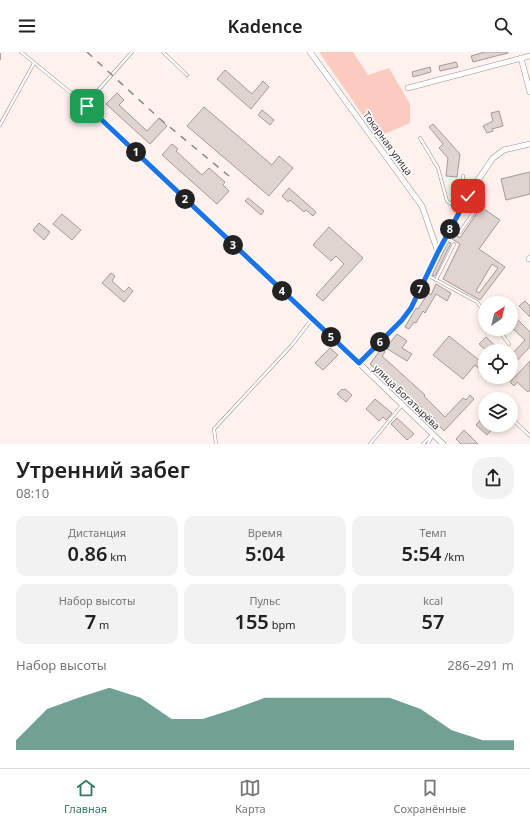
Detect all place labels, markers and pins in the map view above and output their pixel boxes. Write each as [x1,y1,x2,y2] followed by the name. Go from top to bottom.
[70,89,104,123] pin
[126,142,146,162] pin: 1
[451,179,485,213] pin
[175,189,195,209] pin: 2
[440,219,460,239] pin: 8
[223,235,243,255] pin: 3
[410,279,430,299] pin: 7
[272,281,292,301] pin: 4
[321,327,341,347] pin: 5
[370,332,390,352] pin: 6

